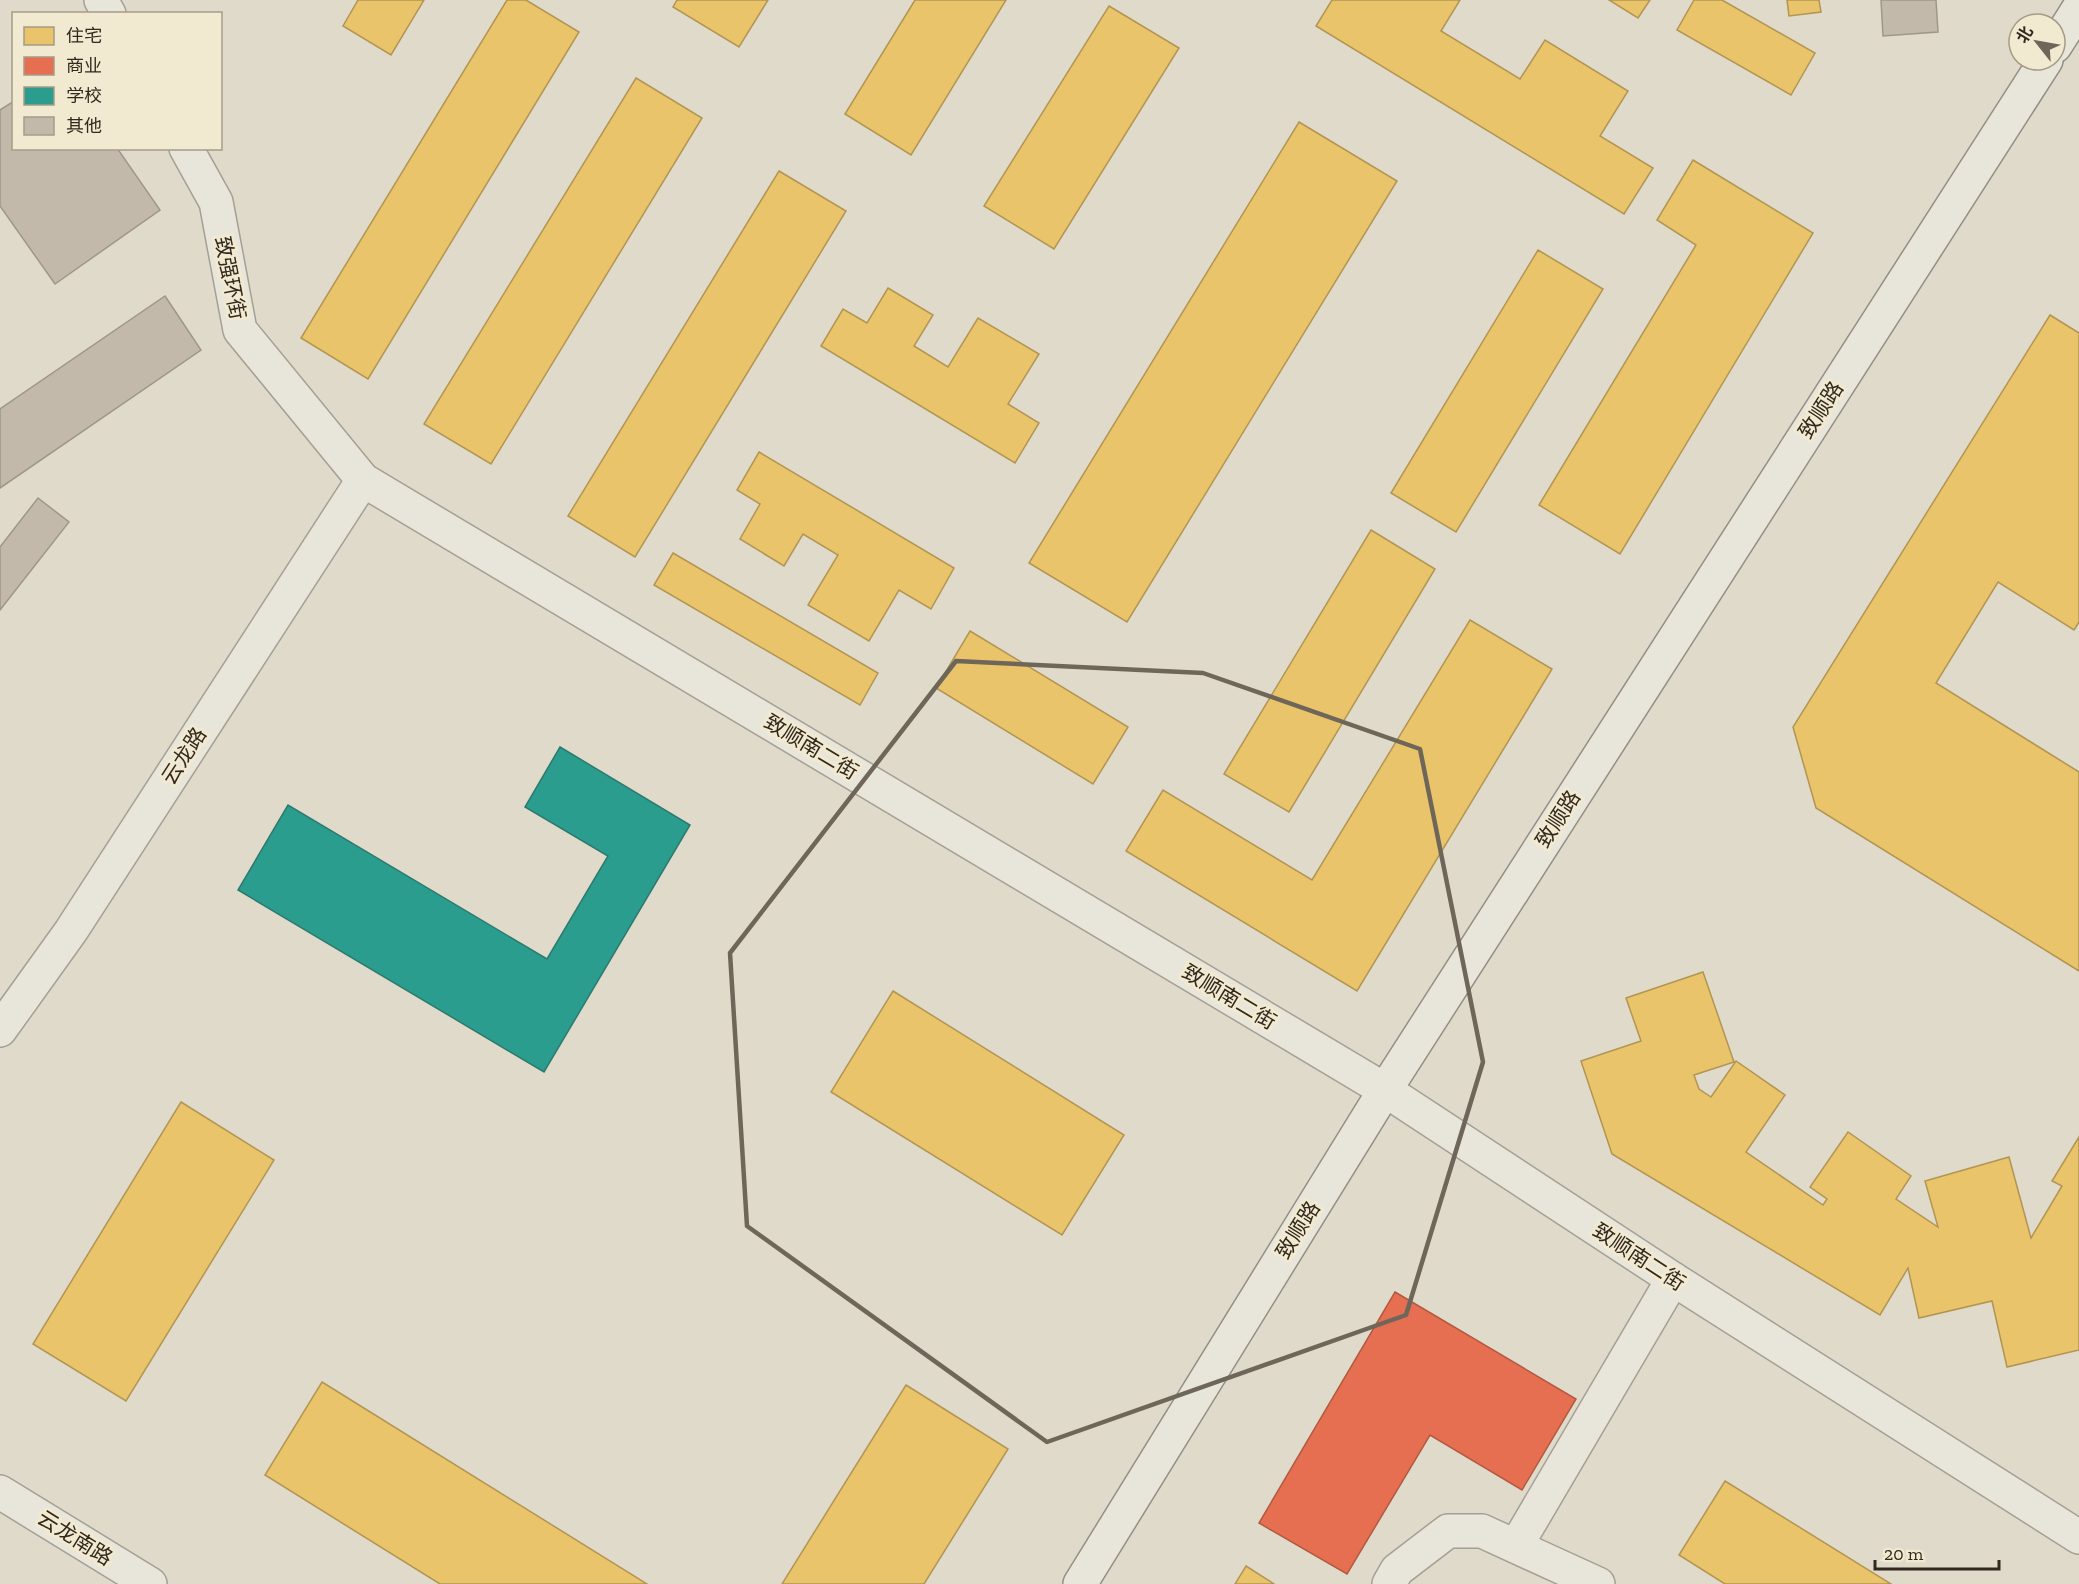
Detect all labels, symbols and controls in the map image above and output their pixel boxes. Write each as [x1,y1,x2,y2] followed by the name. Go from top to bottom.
[12,12,222,150] legend
[2007,12,2067,72] north arrow
[2012,23,2037,46] text: 北
[66,25,102,47] text: 住宅
[66,55,102,77] text: 商业
[66,85,102,107] text: 学校
[66,115,102,137] text: 其他
[210,234,251,322] street label: 致强环街
[1793,377,1848,443] street label: 致顺路
[760,709,863,784] street label: 致顺南二街
[156,723,211,789] street label: 云龙路
[1530,786,1585,852] street label: 致顺路
[1178,959,1281,1034] street label: 致顺南二街
[1270,1196,1325,1263] street label: 致顺路
[1588,1218,1690,1296] street label: 致顺南二街
[33,1505,118,1570] street label: 云龙南路
[1875,1533,2000,1571] scale bar
[1884,1543,1924,1565] text: 20 m

